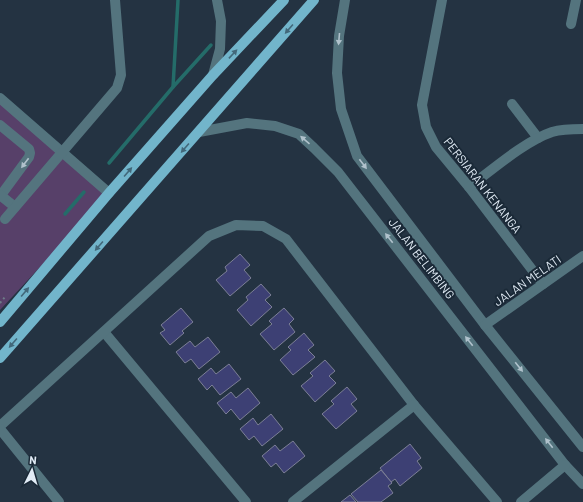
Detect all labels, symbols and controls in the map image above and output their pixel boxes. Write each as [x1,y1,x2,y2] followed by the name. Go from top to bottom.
[284,24,293,35] one-way arrow
[336,33,342,45] one-way arrow
[228,49,238,59] one-way arrow
[441,134,525,236] street label: PERSIARAN KENANGA
[300,135,310,144] one-way arrow
[180,143,189,154] one-way arrow
[21,157,29,168] one-way arrow
[358,158,367,169] one-way arrow
[123,166,132,177] one-way arrow
[386,215,458,301] street label: JALAN BELIMBING
[385,232,394,243] one-way arrow
[94,240,103,251] one-way arrow
[491,252,563,308] street label: JALAN MELATI
[21,286,30,297] one-way arrow
[465,335,473,346] one-way arrow
[8,338,17,348] one-way arrow
[514,361,523,372] one-way arrow
[544,438,553,449] one-way arrow
[12,450,52,490] north arrow
[29,453,37,466] text: N

